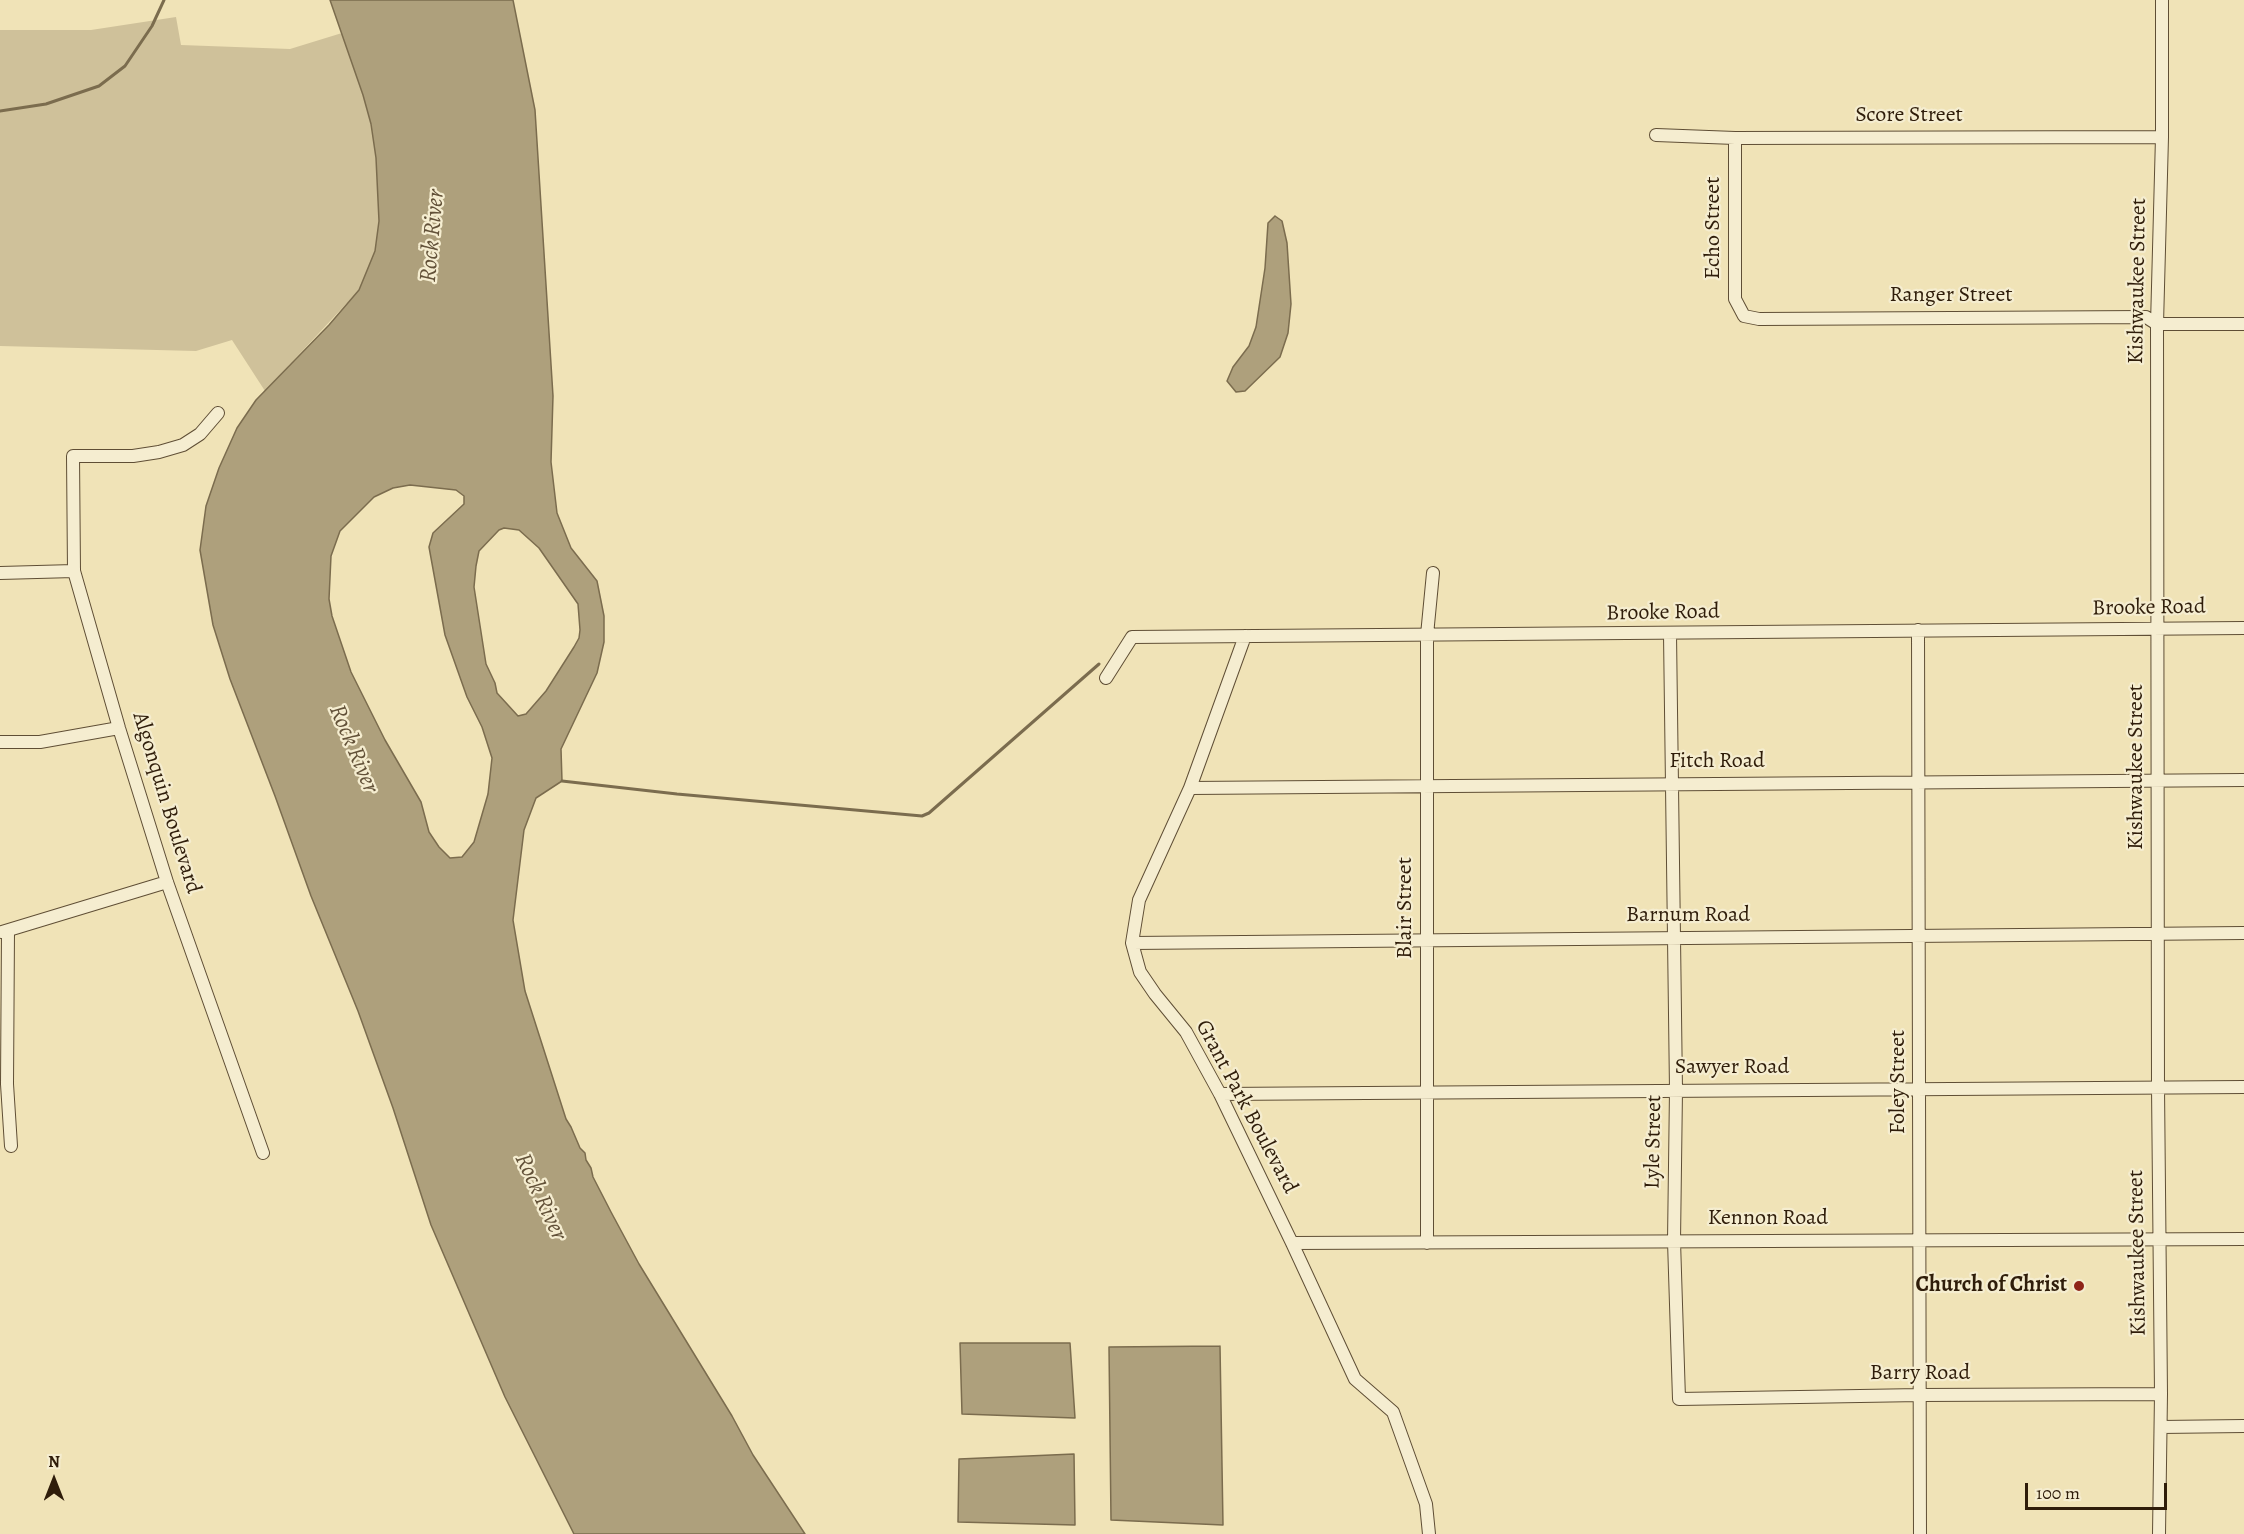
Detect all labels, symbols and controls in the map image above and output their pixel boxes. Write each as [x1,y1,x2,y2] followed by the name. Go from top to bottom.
[1855,103,1963,129] street label: Score Street
[1701,177,1727,279] street label: Echo Street
[415,189,451,283] water label: Rock River
[2123,198,2153,364] street label: Kishwaukee Street
[1889,283,2013,309] street label: Ranger Street
[2092,594,2206,622] street label: Brooke Road
[1606,599,1720,627] street label: Brooke Road
[2124,684,2150,850] street label: Kishwaukee Street
[322,701,384,797] water label: Rock River
[126,709,206,897] street label: Algonquin Boulevard
[1669,749,1765,775] street label: Fitch Road
[1393,857,1419,959] street label: Blair Street
[1626,903,1750,929] street label: Barnum Road
[1189,1016,1303,1198] street label: Grant Park Boulevard
[1886,1030,1912,1134] street label: Foley Street
[1675,1055,1789,1081] street label: Sawyer Road
[1640,1095,1668,1189] street label: Lyle Street
[507,1149,573,1245] water label: Rock River
[2123,1170,2153,1336] street label: Kishwaukee Street
[1708,1206,1828,1232] street label: Kennon Road
[1915,1273,2067,1299] place label: Church of Christ
[2072,1279,2086,1293] marker: Church of Christ
[1870,1361,1970,1387] street label: Barry Road
[24,1450,84,1510] north arrow
[48,1451,60,1473] text: N
[2028,1471,2170,1509] scale bar
[2036,1481,2080,1505] text: 100 m

